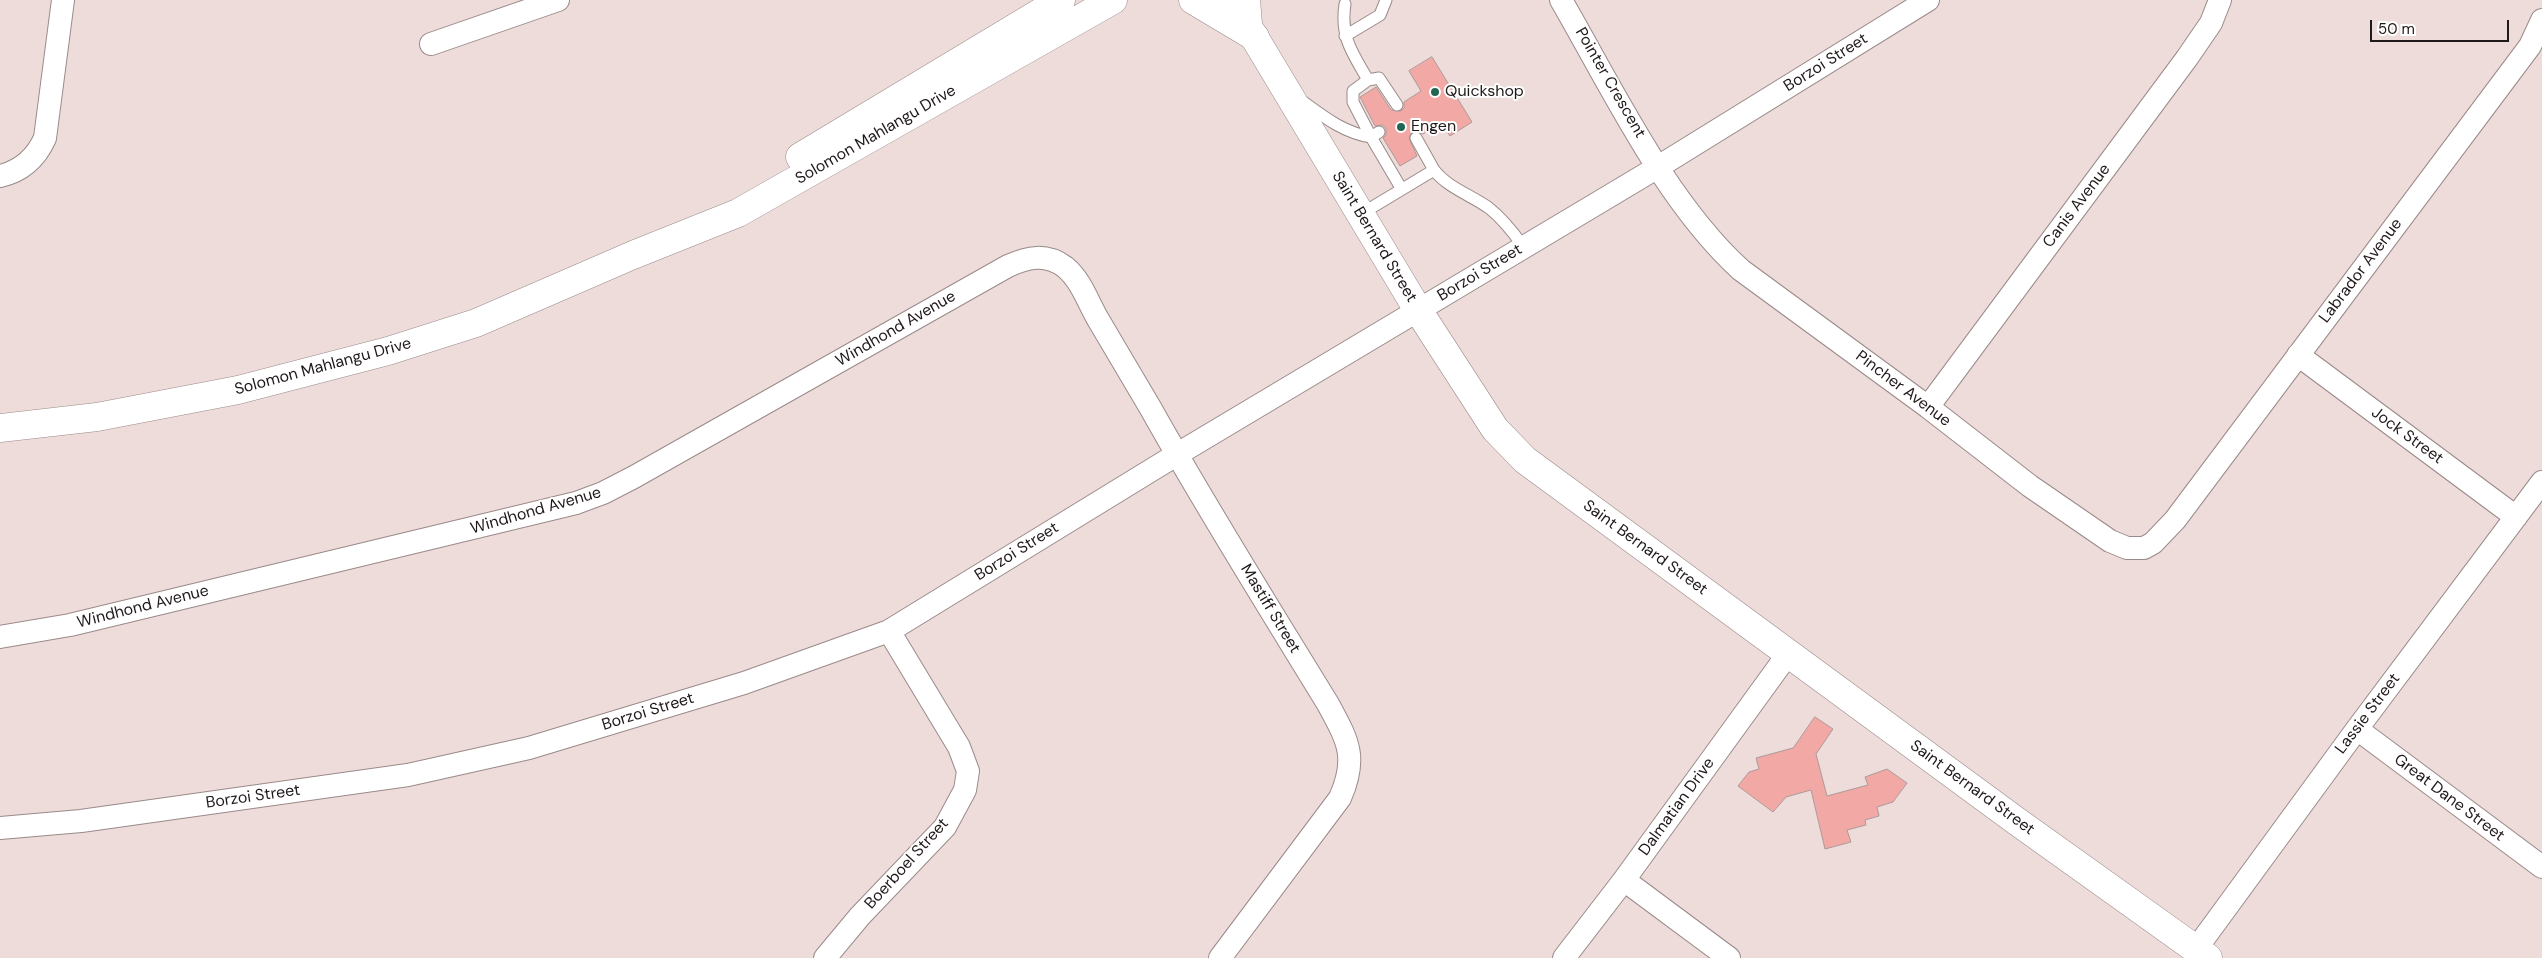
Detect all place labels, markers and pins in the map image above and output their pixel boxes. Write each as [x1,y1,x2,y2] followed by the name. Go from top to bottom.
[1445,82,1524,102] place label: Quickshop
[1429,86,1441,98] marker: Quickshop
[1411,117,1456,137] place label: Engen
[1395,121,1407,133] marker: Engen

